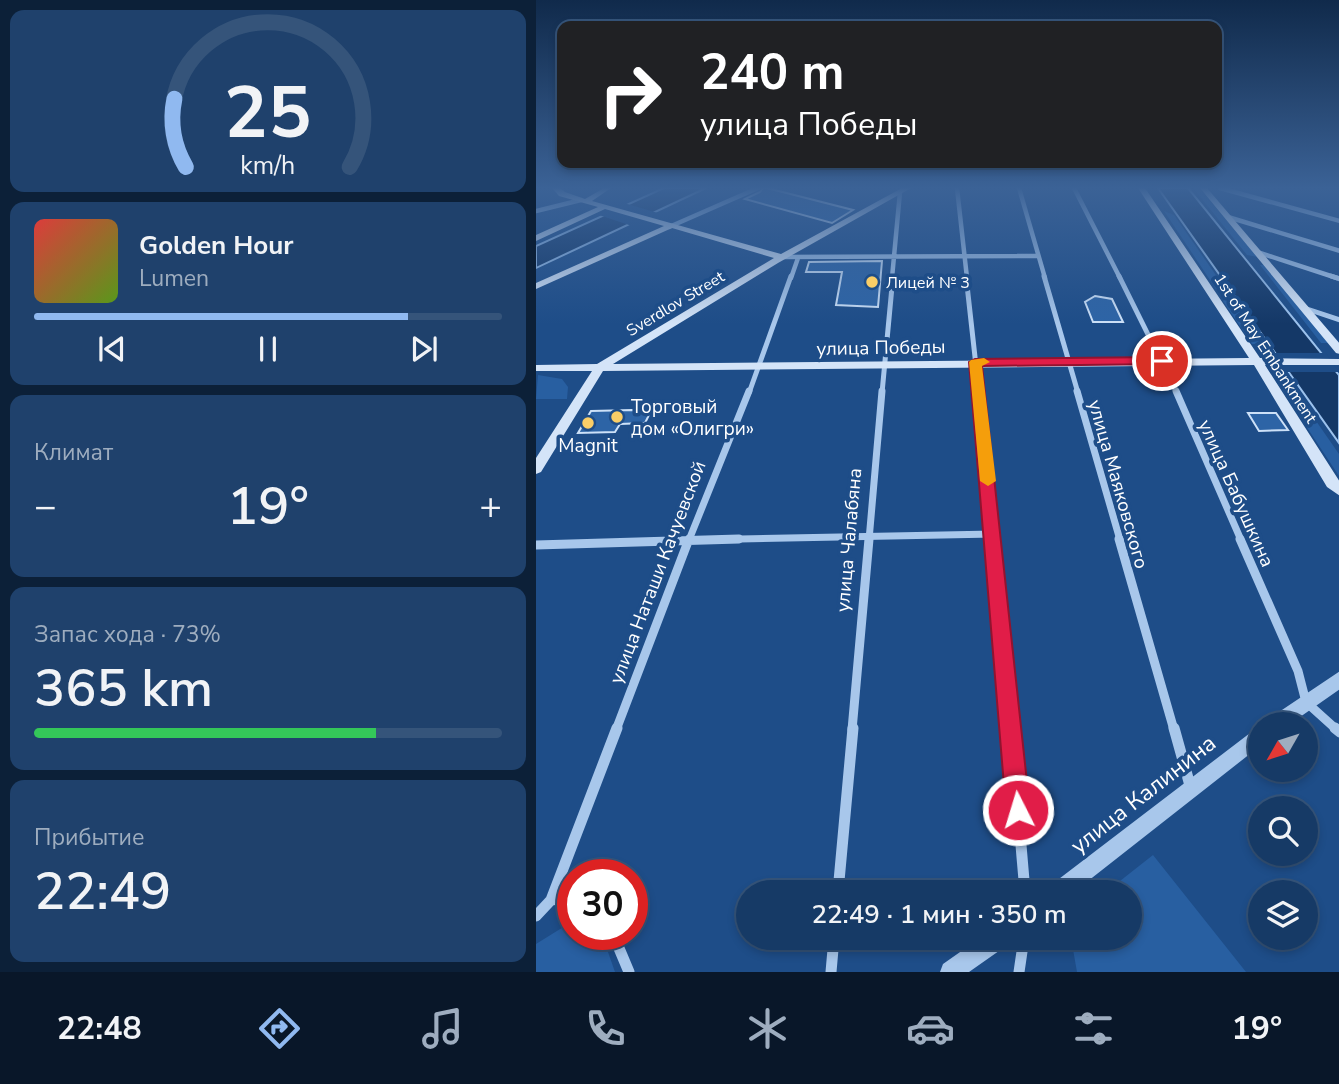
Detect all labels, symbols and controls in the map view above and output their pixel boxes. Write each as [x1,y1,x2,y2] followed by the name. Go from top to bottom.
[700,39,844,106] text: 240 m
[585,49,676,140] icon: right
[224,64,312,164] text: 25
[700,103,918,146] text: улица Победы
[240,149,296,183] text: km/h
[139,228,294,263] text: Golden Hour
[139,263,209,294] text: Lumen
[622,266,729,342] street label: Sverdlov Street
[1208,269,1322,428] street label: 1st of May Embankment
[886,272,970,294] place label: Лицей № 3
[864,274,880,290] marker: Лицей № 3
[93,330,131,368] icon: previous
[249,330,287,368] icon: pause
[405,330,443,368] icon: next
[1132,331,1192,391] pin
[816,334,946,362] street label: улица Победы
[1143,342,1181,380] icon: arrive
[631,394,754,442] place label: Торговый дом «Олигри»
[1081,397,1155,572] street label: улица Маяковского
[609,409,625,425] marker: Торговый дом «Олигри»
[580,415,596,431] marker: Magnit
[1192,416,1280,571] street label: улица Бабушкина
[558,433,618,459] place label: Magnit
[34,437,113,468] text: Климат
[603,457,712,688] street label: улица Наташи Качуевской
[830,467,868,613] street label: улица Чалабяна
[227,471,309,542] text: 19°
[34,481,57,532] text: −
[479,481,502,532] text: +
[34,619,221,650] text: Запас хода · 73%
[34,653,213,724] text: 365 km
[1248,712,1318,782] north arrow
[1248,712,1318,950] map controls
[1064,728,1222,861] street label: улица Калинина
[981,773,1055,847] position arrow
[1248,796,1318,866] button: search
[34,822,144,853] text: Прибытие
[34,856,171,927] text: 22:49
[557,859,648,950] speed limit sign: 30
[1248,880,1318,950] button: layers
[811,897,1067,932] text: 22:49 · 1 мин · 350 m
[255,1004,304,1053] icon: directions
[418,1004,467,1053] icon: music
[581,1004,630,1053] icon: phone
[743,1004,792,1053] icon: climate
[906,1004,955,1053] icon: car
[1069,1004,1118,1053] icon: filters
[57,1007,142,1050] text: 22:48
[1232,1007,1282,1050] text: 19°

